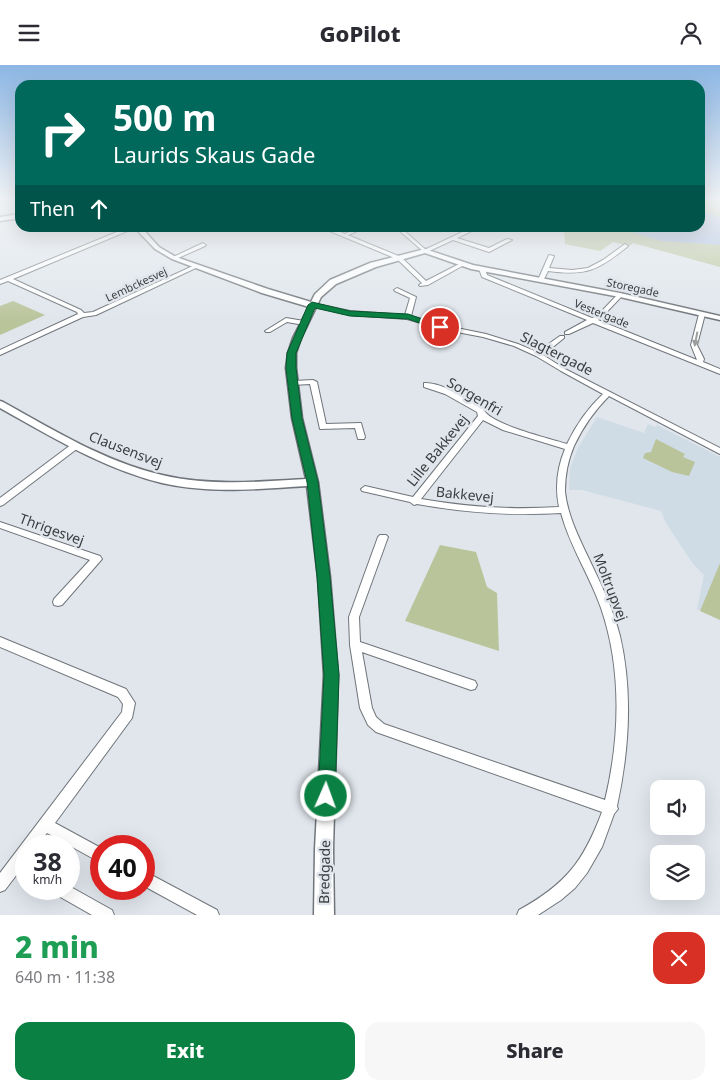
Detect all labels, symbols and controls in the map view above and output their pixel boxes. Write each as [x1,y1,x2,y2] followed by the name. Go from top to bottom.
[319,18,401,48] text: GoPilot
[15,19,43,47] icon: menu
[677,19,705,47] icon: person
[113,94,216,141] text: 500 m
[30,100,95,165] icon: right
[113,139,315,169] text: Laurids Skaus Gade
[85,195,113,223] icon: ahead
[30,196,75,222] text: Then
[103,263,169,305] street label: Lembckesvej
[605,274,661,300] street label: Storegade
[572,295,632,331] street label: Vestergade
[419,306,461,348] pin
[426,313,454,341] icon: arrive
[517,327,597,380] street label: Slagtergade
[692,331,700,347] one-way arrow
[444,372,506,420] street label: Sorgenfri
[402,410,472,490] street label: Lille Bakkevej
[86,426,166,472] street label: Clausensvej
[435,482,495,506] street label: Bakkevej
[17,509,87,549] street label: Thrigesvej
[589,550,633,624] street label: Moltrupvej
[299,769,351,821] position arrow
[650,780,705,900] map controls
[650,780,705,835] button: sound
[90,835,155,900] speed limit sign: 40
[314,840,334,904] street label: Bredgade
[33,844,62,878] text: 38
[650,845,705,900] button: layers
[33,871,62,888] text: km/h
[15,926,99,967] text: 2 min
[653,932,705,984] button: close
[15,966,115,988] text: 640 m · 11:38
[15,1022,355,1080] button: Exit
[365,1022,705,1080] button: Share

